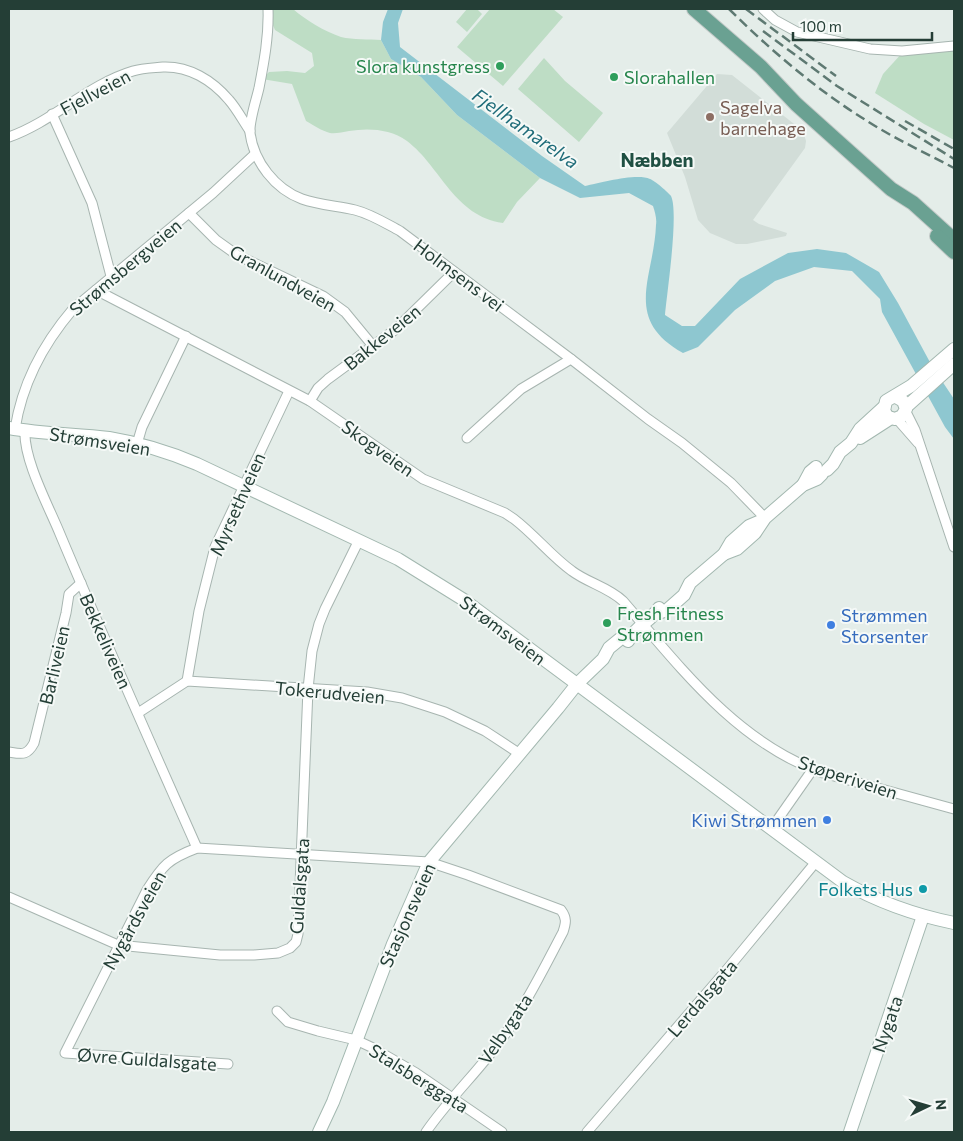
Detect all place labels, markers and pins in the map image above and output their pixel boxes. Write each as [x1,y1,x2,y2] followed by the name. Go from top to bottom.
[356,55,490,77] place label: Slora kunstgress
[494,60,506,72] marker: Slora kunstgress
[624,66,715,88] place label: Slorahallen
[608,71,620,83] marker: Slorahallen
[720,96,806,139] place label: Sagelva barnehage
[704,111,716,123] marker: Sagelva barnehage
[617,602,724,645] place label: Fresh Fitness Strømmen
[841,604,928,647] place label: Strømmen Storsenter
[601,617,613,629] marker: Fresh Fitness Strømmen
[825,619,837,631] marker: Strømmen Storsenter
[691,809,817,831] place label: Kiwi Strømmen
[821,814,833,826] marker: Kiwi Strømmen
[818,878,913,900] place label: Folkets Hus
[917,883,929,895] marker: Folkets Hus

